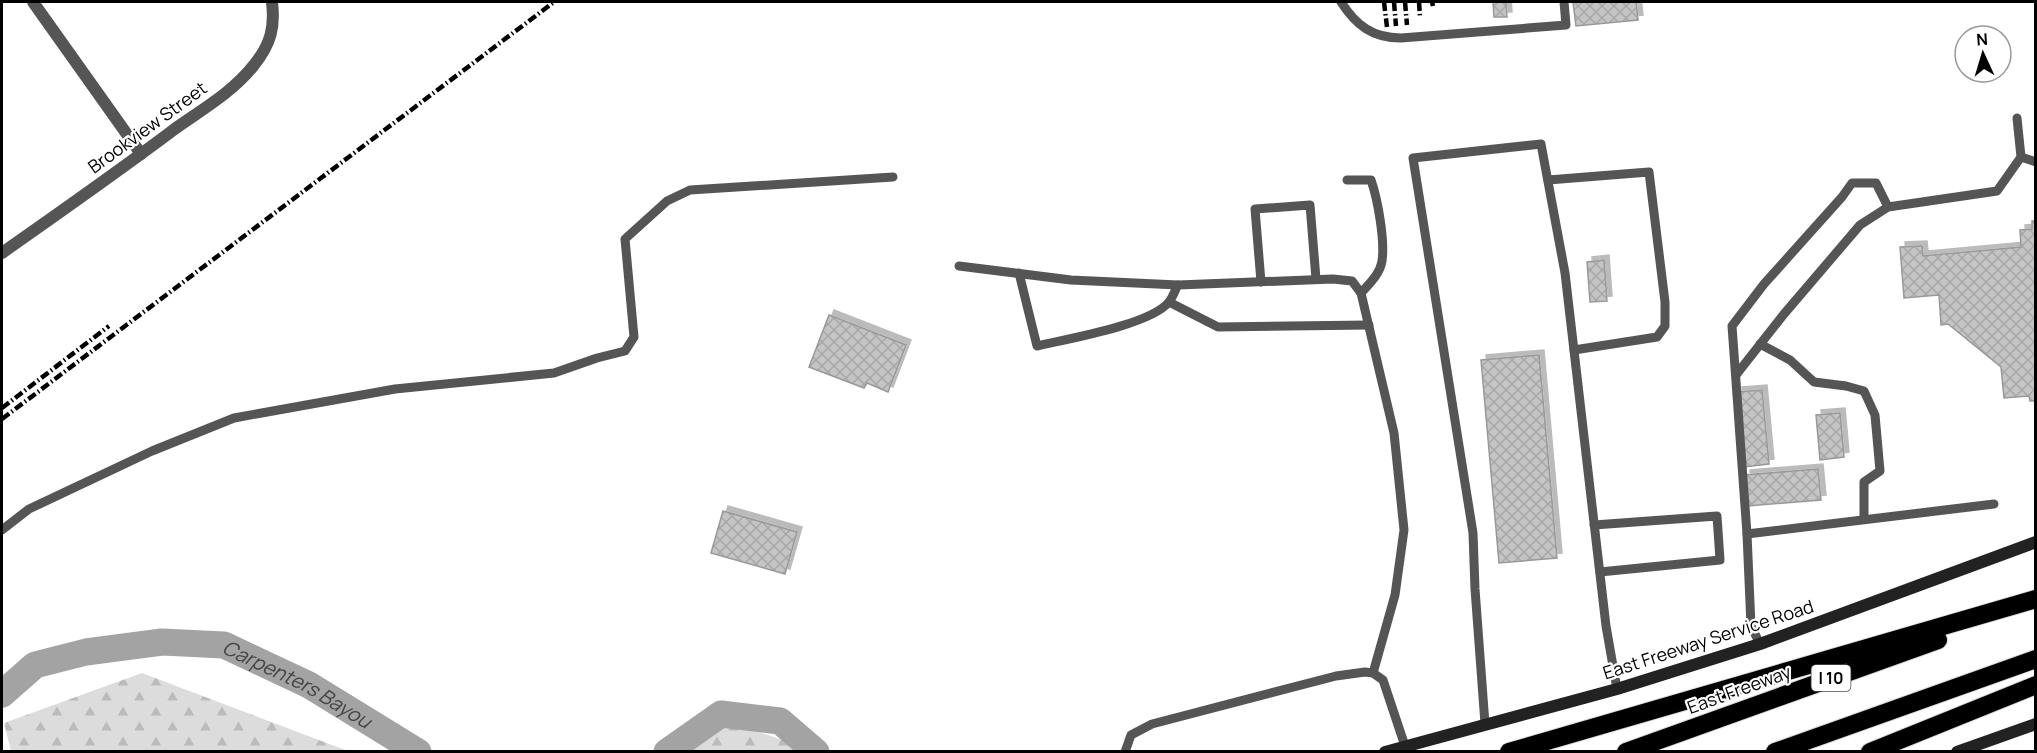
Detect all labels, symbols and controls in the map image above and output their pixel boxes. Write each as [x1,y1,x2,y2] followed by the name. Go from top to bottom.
[1953,24,2013,84] north arrow
[1975,28,1988,50] text: N
[83,76,211,178] street label: Brookview Street
[1600,594,1816,684] street label: East Freeway Service Road
[218,633,379,735] water label: Carpenters Bayou
[1684,659,1795,719] street label: East Freeway
[1812,665,1850,691] road number: I 10

